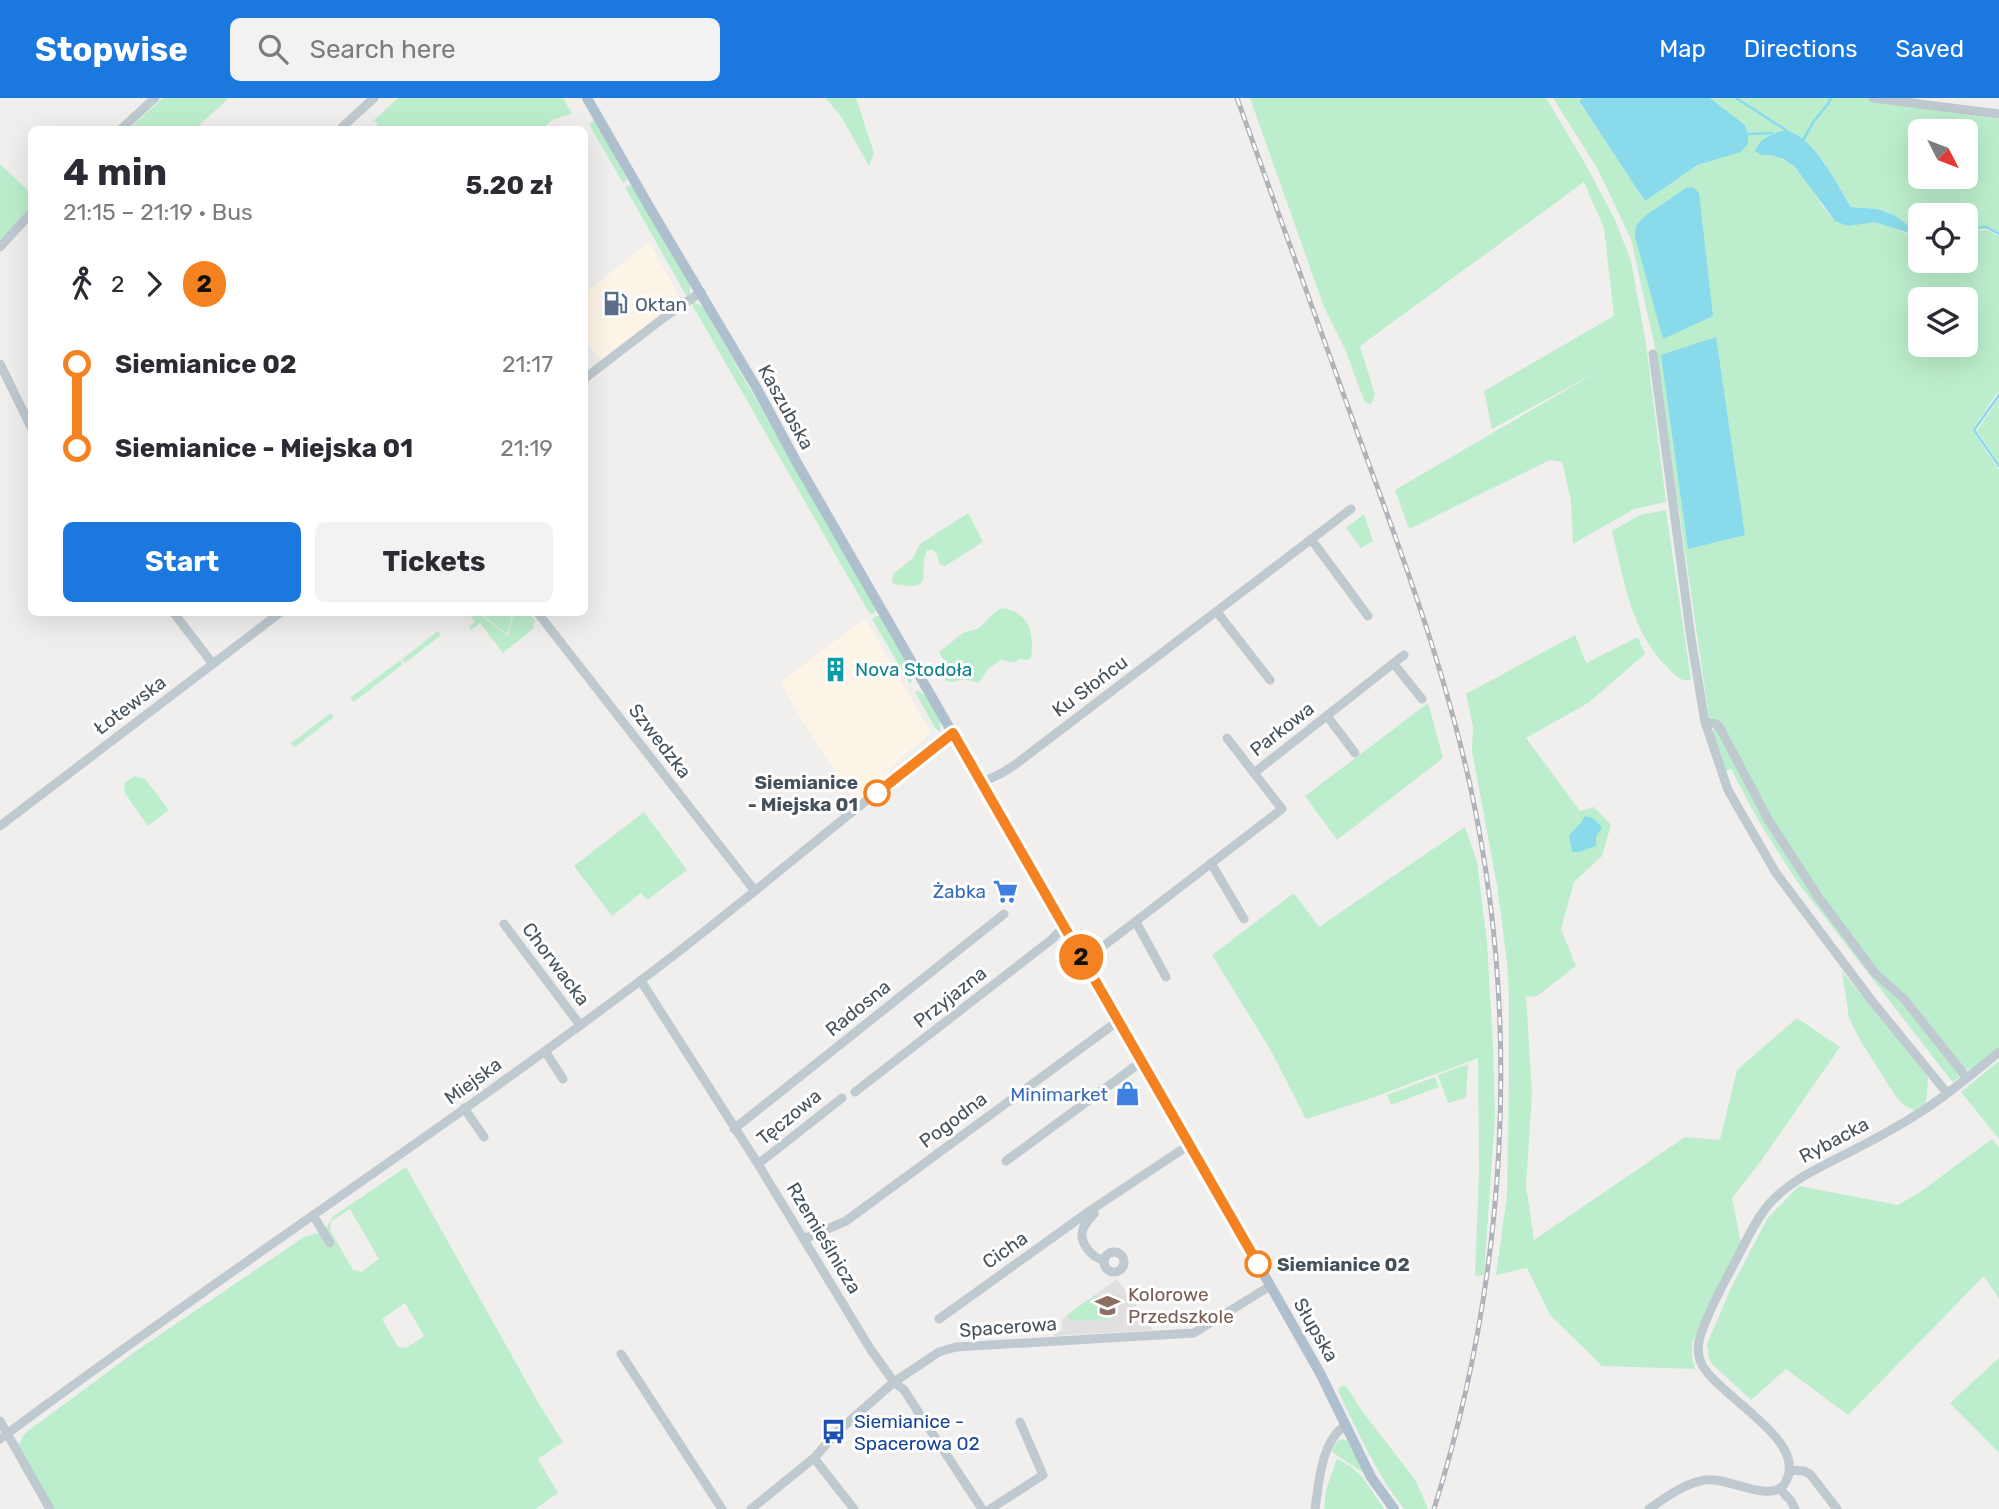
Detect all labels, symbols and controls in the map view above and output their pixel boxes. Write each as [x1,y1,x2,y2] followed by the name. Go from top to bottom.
[230,18,720,81] search box
[35,30,188,69] text: Stopwise
[254,30,292,68] icon: search
[310,34,456,65] text: Search here
[1659,35,1706,63] text: Map
[1744,35,1857,63] text: Directions
[1895,35,1964,63] text: Saved
[1908,119,1978,189] north arrow
[1908,119,1978,357] map controls
[63,149,167,195] text: 4 min
[466,170,553,201] text: 5.20 zł
[63,198,253,226] text: 21:15 – 21:19 · Bus
[1908,203,1978,273] button: locate
[63,265,101,303] icon: walk
[135,265,173,303] icon: forward
[111,270,125,298] text: 2
[197,270,212,298] text: 2
[1908,287,1978,357] button: layers
[601,290,629,318] fuel station icon: Oktan
[635,293,687,316] place label: Oktan
[115,349,297,380] text: Siemianice 02
[502,350,553,378] text: 21:17
[753,360,819,454] street label: Kaszubska
[115,433,413,464] text: Siemianice - Miejska 01
[500,434,553,462] text: 21:19
[63,522,301,602] button: Start
[315,522,553,602] button: Tickets
[1048,650,1132,722] street label: Ku Słońcu
[821,655,849,683] building icon: Nova Stodoła
[855,658,972,681] place label: Nova Stodoła
[90,671,170,739] street label: Łotewska
[1245,697,1319,761] street label: Parkowa
[624,699,696,783] street label: Szwedzka
[748,771,858,816] place label: Siemianice - Miejska 01
[864,780,890,806] marker: Siemianice - Miejska 01
[992,877,1020,905] supermarket icon: Żabka
[933,880,986,903] place label: Żabka
[517,918,595,1010] street label: Chorwacka
[1058,934,1104,980] line badge: 2
[1073,943,1089,971] text: 2
[909,961,991,1033] street label: Przyjazna
[821,975,895,1041] street label: Radosna
[440,1053,506,1109] street label: Miejska
[1114,1080,1142,1108] shop icon: Minimarket
[1010,1083,1109,1106] place label: Minimarket
[752,1084,826,1150] street label: Tęczowa
[915,1087,991,1153] street label: Pogodna
[1795,1112,1873,1168] street label: Rybacka
[782,1178,866,1298] street label: Rzemieślnicza
[978,1226,1032,1274] street label: Cicha
[1245,1251,1271,1277] marker: Siemianice 02
[1277,1253,1410,1276] place label: Siemianice 02
[1128,1283,1234,1328] place label: Kolorowe Przedszkole
[1094,1291,1122,1319] school or university icon: Kolorowe Przedszkole
[1289,1294,1343,1366] street label: Słupska
[958,1312,1058,1342] street label: Spacerowa
[854,1410,980,1455] place label: Siemianice - Spacerowa 02
[820,1418,848,1446] bus stop icon: Siemianice - Spacerowa 02

